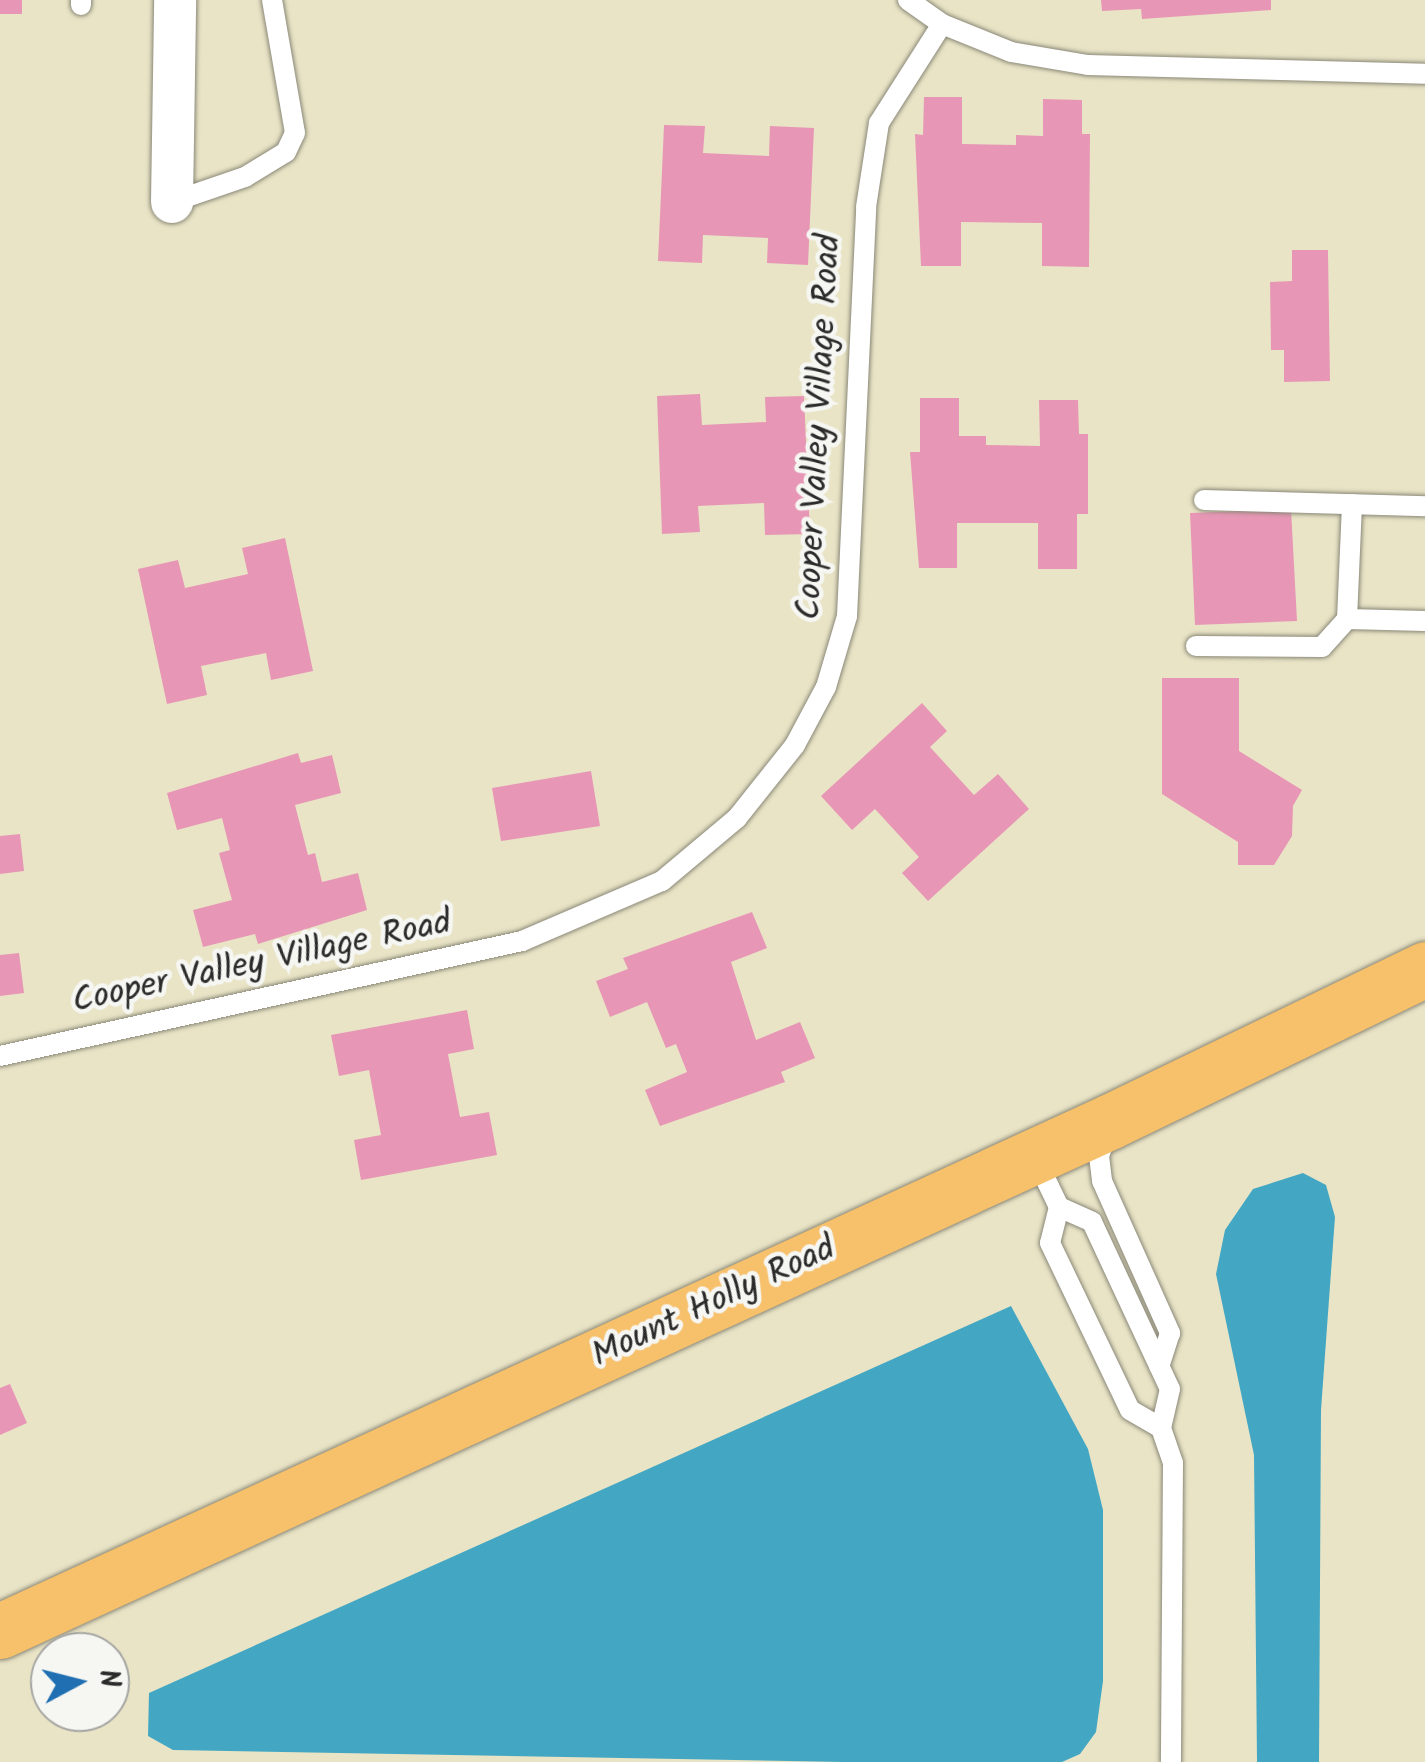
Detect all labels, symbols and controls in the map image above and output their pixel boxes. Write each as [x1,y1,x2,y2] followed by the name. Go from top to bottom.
[789,233,851,621] street label: Cooper Valley Village Road
[69,902,455,1024] street label: Cooper Valley Village Road
[586,1228,842,1378] street label: Mount Holly Road
[30,1632,130,1732] north arrow
[85,1667,132,1690] text: N

